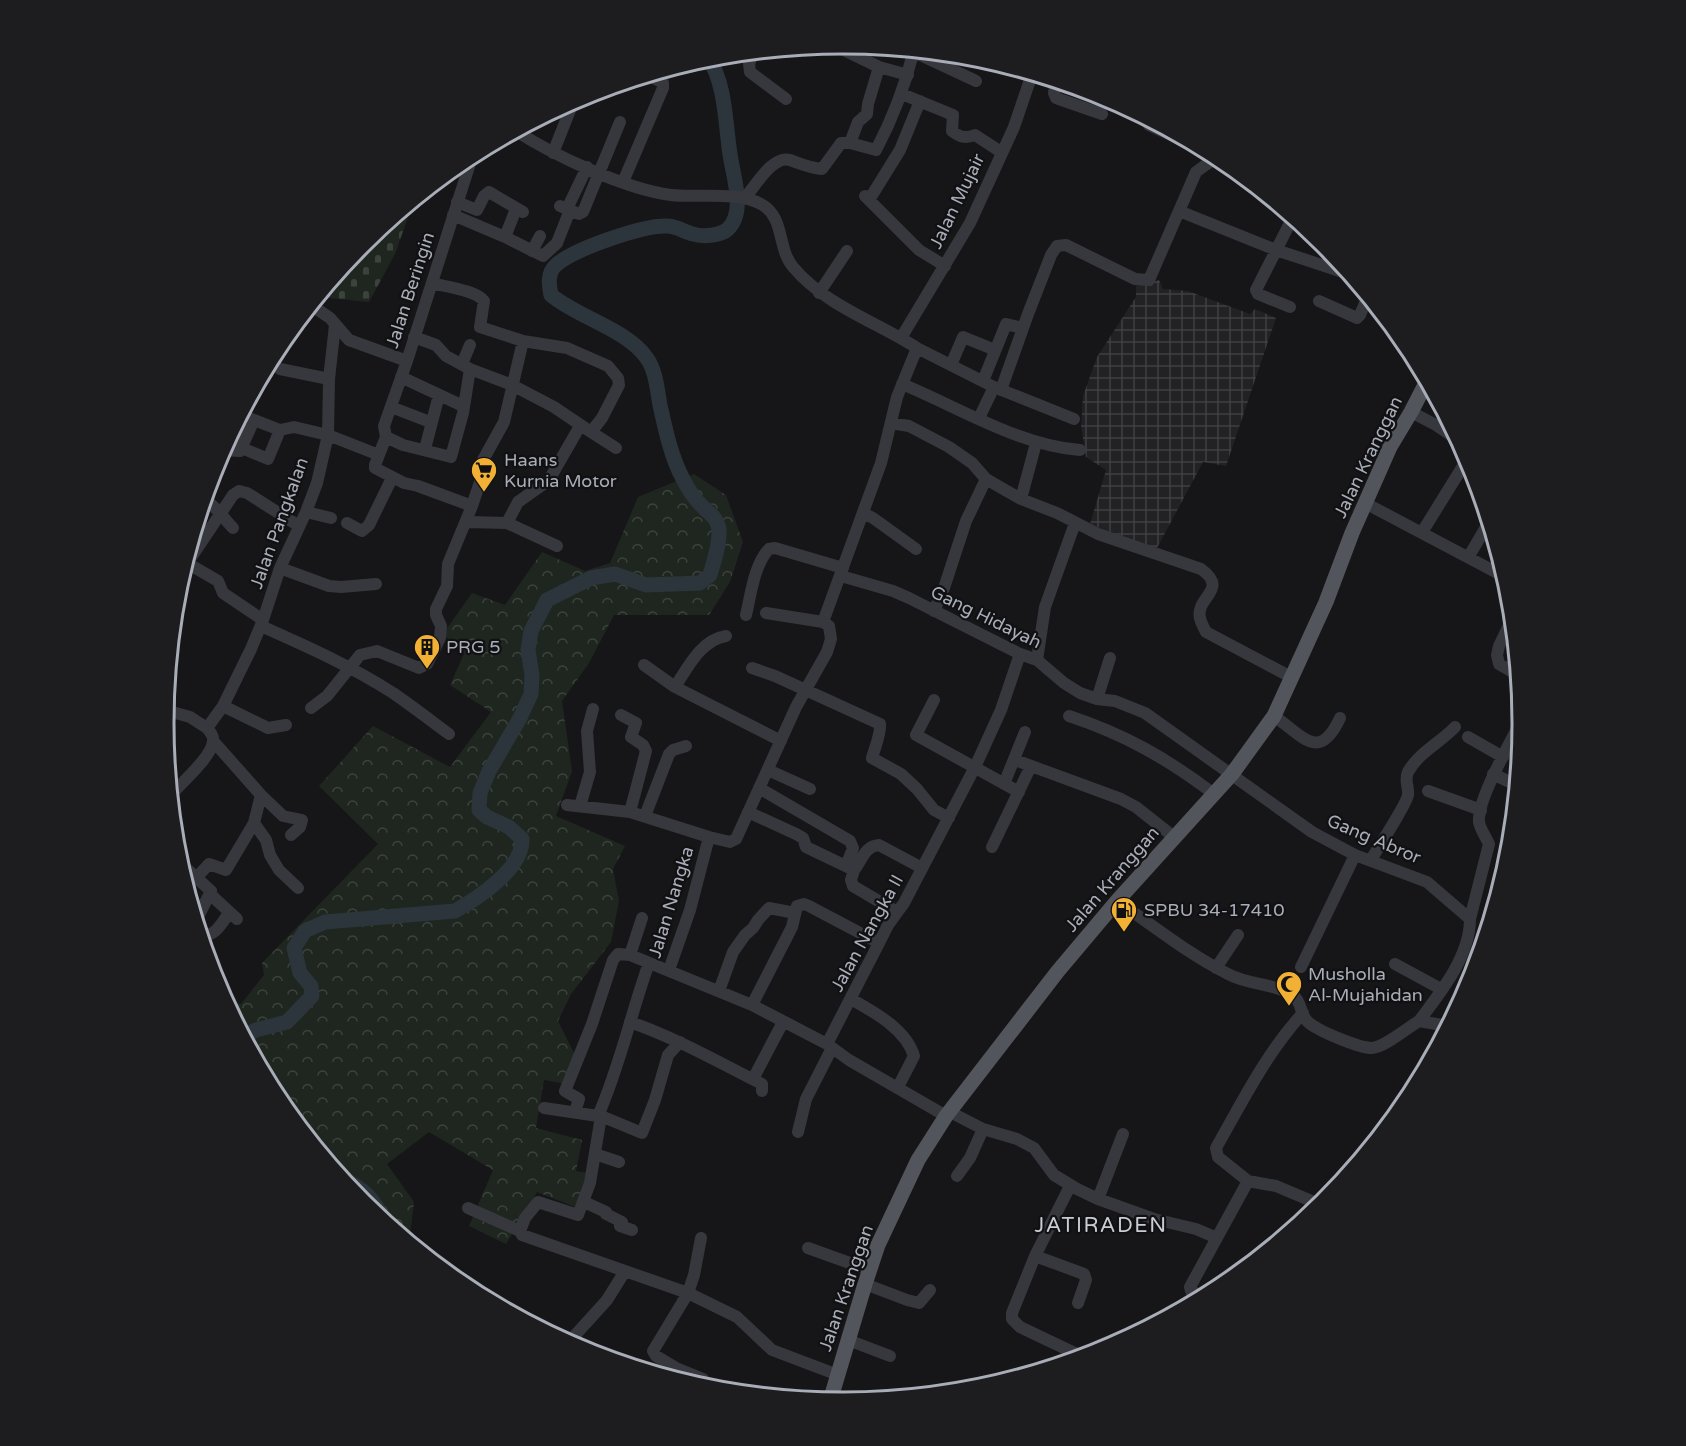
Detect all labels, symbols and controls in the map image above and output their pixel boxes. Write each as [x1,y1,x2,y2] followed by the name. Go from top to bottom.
[925,150,989,252] street label: Jalan Mujair
[381,229,439,351] street label: Jalan Beringin
[1329,393,1407,521] street label: Jalan Kranggan
[504,449,617,492] place label: Haans Kurnia Motor
[245,454,313,592] street label: Jalan Pangkalan
[469,455,499,493] supermarket icon: Haans Kurnia Motor
[927,581,1045,653] street label: Gang Hidayah
[412,632,442,670] building icon: PRG 5
[446,636,501,658] place label: PRG 5
[1324,809,1424,869] street label: Gang Abror
[1060,822,1164,936] street label: Jalan Kranggan
[644,844,698,960] street label: Jalan Nangka
[826,871,908,995] street label: Jalan Nangka II
[1109,895,1139,933] fuel station icon: SPBU 34-17410
[1144,899,1285,921] place label: SPBU 34-17410
[1308,963,1423,1006] place label: Musholla Al-Mujahidan
[1274,969,1304,1007] mosque icon: Musholla Al-Mujahidan
[1034,1213,1168,1238] district label: JATIRADEN
[814,1222,878,1354] street label: Jalan Kranggan

